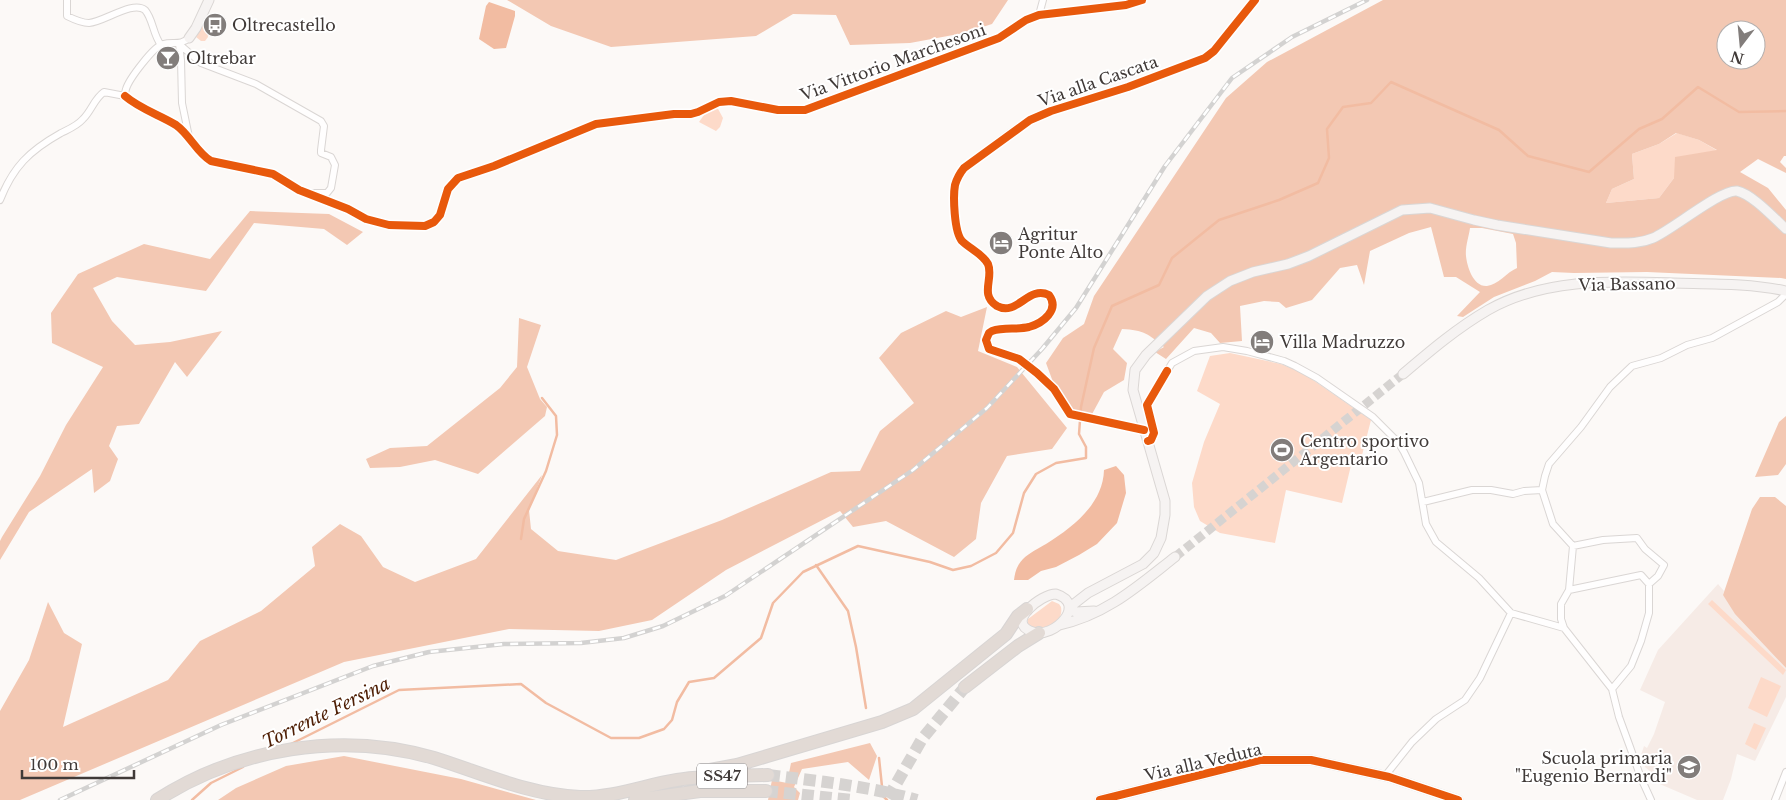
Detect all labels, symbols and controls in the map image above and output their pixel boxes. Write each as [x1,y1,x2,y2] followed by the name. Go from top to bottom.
[202,12,228,38] bus stop icon: Oltrecastello
[232,15,336,35] place label: Oltrecastello
[797,19,989,105] street label: Via Vittorio Marchesoni
[1716,20,1766,70] north arrow
[155,45,181,71] bar icon: Oltrebar
[1729,47,1746,68] text: N
[186,48,256,68] place label: Oltrebar
[1035,51,1160,111] street label: Via alla Cascata
[1017,224,1103,262] place label: Agritur Ponte Alto
[988,230,1014,256] hotel icon: Agritur Ponte Alto
[1577,273,1676,295] street label: Via Bassano
[1249,329,1275,355] hotel icon: Villa Madruzzo
[1279,332,1405,352] place label: Villa Madruzzo
[1299,431,1429,469] place label: Centro sportivo Argentario
[1269,437,1295,463] sports icon: Centro sportivo Argentario
[258,673,394,753] water label: Torrente Fersina
[1141,739,1264,785] street label: Via alla Veduta
[22,748,135,780] scale bar
[1515,748,1672,786] place label: Scuola primaria "Eugenio Bernardi"
[1676,754,1702,780] school or university icon: Scuola primaria "Eugenio Bernardi"
[30,755,79,774] text: 100 m
[697,764,747,788] road number: SS47

